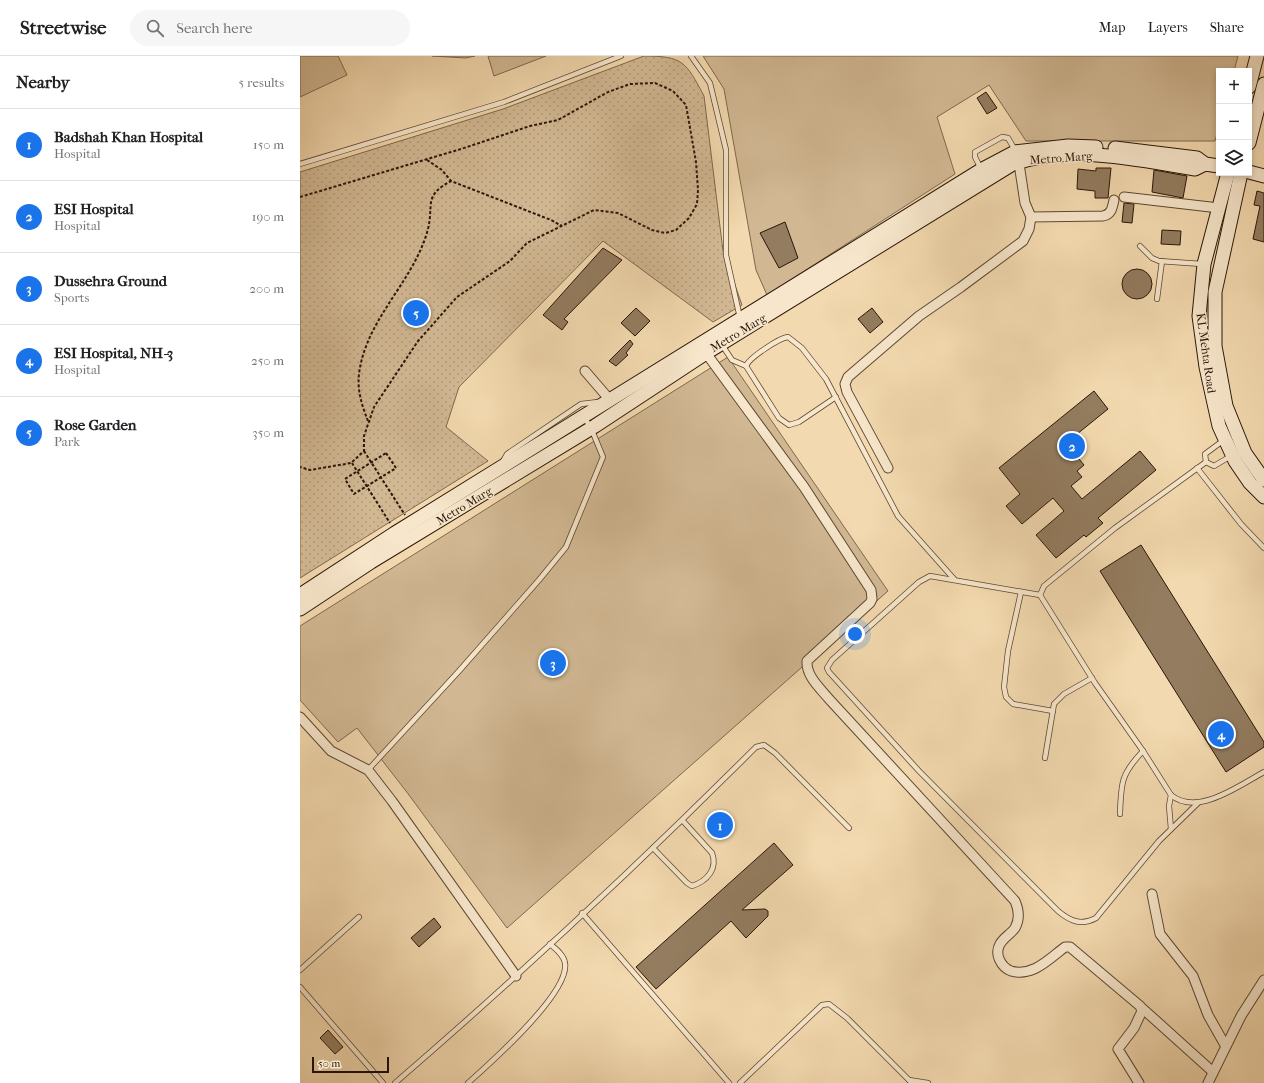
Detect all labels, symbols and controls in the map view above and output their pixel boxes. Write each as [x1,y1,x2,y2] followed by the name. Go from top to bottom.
[130,10,410,46] search box
[20,17,106,39] text: Streetwise
[144,17,166,39] icon: search
[176,19,252,37] text: Search here
[1099,19,1126,36] text: Map
[1148,19,1188,36] text: Layers
[1210,19,1244,36] text: Share
[1216,68,1252,176] map controls
[1216,68,1252,104] button: +
[16,72,70,92] text: Nearby
[239,75,284,90] text: 5 results
[1216,104,1252,140] button: −
[54,128,203,146] text: Badshah Khan Hospital
[27,137,31,152] text: 1
[253,137,284,152] text: 150 m
[1216,140,1252,176] button: layers
[54,146,101,161] text: Hospital
[1029,149,1093,167] street label: Metro Marg
[54,200,134,218] text: ESI Hospital
[26,209,32,224] text: 2
[252,209,284,224] text: 190 m
[54,218,101,233] text: Hospital
[54,272,167,290] text: Dussehra Ground
[26,281,32,296] text: 3
[249,281,284,296] text: 200 m
[54,290,89,305] text: Sports
[403,298,429,328] pin: 5
[708,311,769,355] street label: Metro Marg
[1193,312,1219,395] street label: KL Mehta Road
[54,344,173,362] text: ESI Hospital, NH-3
[25,353,33,368] text: 4
[251,353,284,368] text: 250 m
[54,362,101,377] text: Hospital
[54,416,137,434] text: Rose Garden
[26,425,32,440] text: 5
[252,425,284,440] text: 350 m
[1059,431,1085,461] pin: 2
[54,434,80,449] text: Park
[434,484,495,528] street label: Metro Marg
[845,624,865,644] your location
[540,648,566,678] pin: 3
[1208,719,1234,749] pin: 4
[707,810,733,840] pin: 1
[312,1055,389,1074] scale bar
[318,1057,340,1070] text: 50 m

